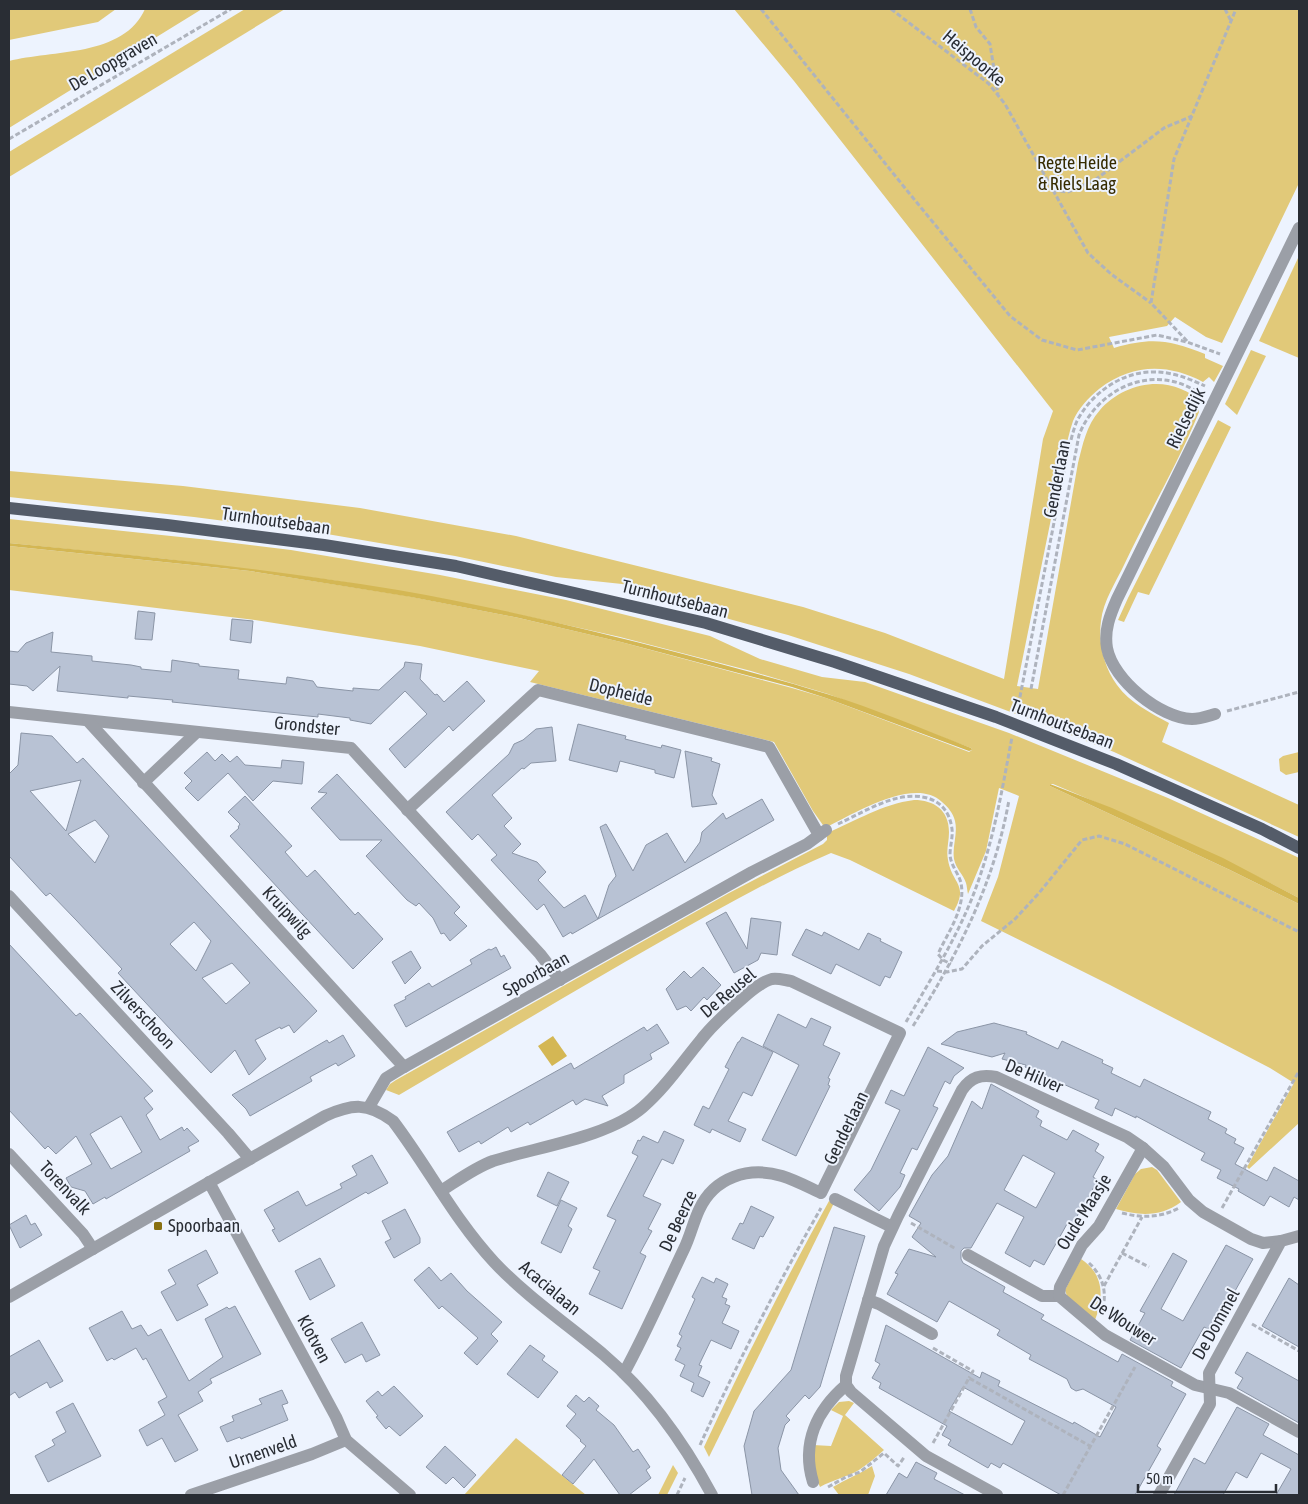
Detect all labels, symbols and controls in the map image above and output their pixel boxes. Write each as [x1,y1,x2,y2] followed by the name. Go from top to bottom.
[939,25,1010,90] street label: Heispoorke
[65,28,161,95] street label: De Loopgraven
[1037,152,1117,194] park label: Regte Heide & Riels Laag
[1162,384,1209,452] street label: Rielsedijk
[1039,438,1074,520] street label: Genderlaan
[220,502,332,539] street label: Turnhoutsebaan
[620,575,731,622] street label: Turnhoutsebaan
[587,673,655,710] street label: Dopheide
[1007,694,1117,753] street label: Turnhoutsebaan
[273,712,341,739] street label: Grondster
[258,882,317,942] street label: Kruipwilg
[499,947,572,1000] street label: Spoorbaan
[696,963,760,1022] street label: De Reusel
[107,976,180,1053] street label: Zilverschoon
[1002,1054,1067,1097] street label: De Hilver
[819,1088,872,1168] street label: Genderlaan
[35,1156,96,1219] street label: Torenvalk
[1052,1170,1115,1254] street label: Oude Maasje
[654,1187,701,1255] street label: De Beerze
[168,1215,240,1236] place label: Spoorbaan
[152,1220,164,1232] marker: Spoorbaan
[516,1256,585,1319] street label: Acacialaan
[1187,1284,1244,1363] street label: De Dommel
[1086,1292,1161,1350] street label: De Wouwer
[293,1311,336,1366] street label: Klotven
[226,1430,299,1473] street label: Urnenveld
[1138,1462,1276,1494] scale bar
[1146,1470,1173,1487] text: 50 m

